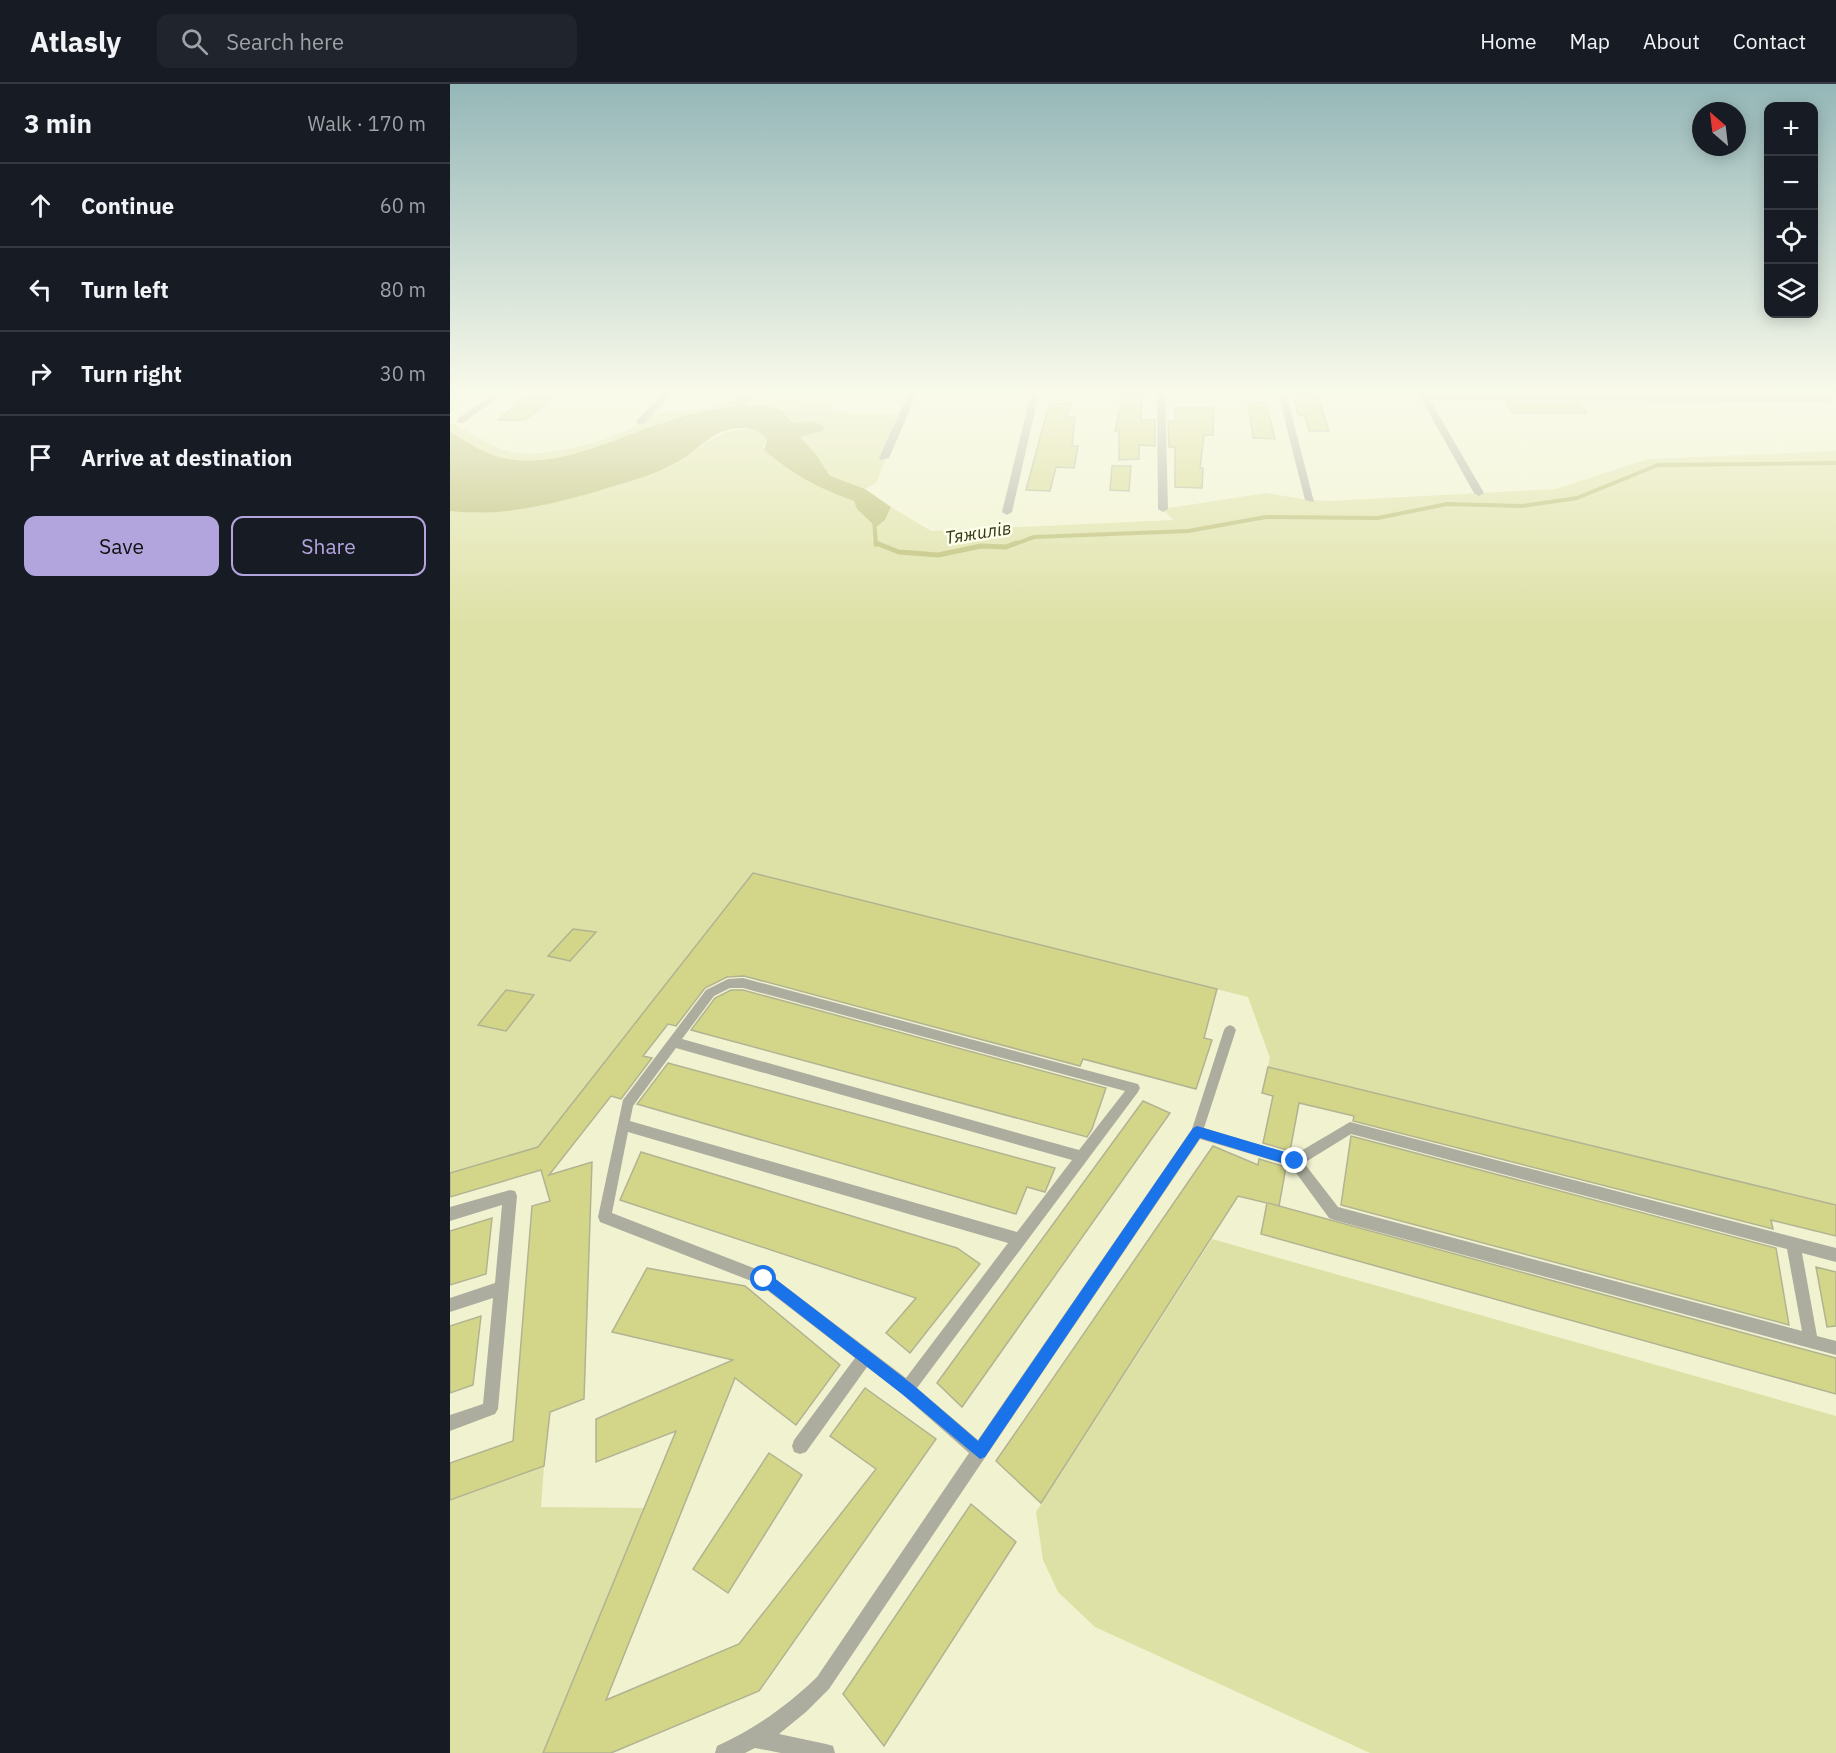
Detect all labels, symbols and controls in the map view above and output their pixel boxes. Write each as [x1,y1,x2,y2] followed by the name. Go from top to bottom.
[157,14,577,68] search box
[30,23,121,60] text: Atlasly
[178,25,211,58] icon: search
[226,27,344,56] text: Search here
[1480,27,1537,55] text: Home
[1570,27,1610,55] text: Map
[1643,27,1700,55] text: About
[1733,27,1806,55] text: Contact
[1692,102,1746,156] north arrow
[1764,102,1818,318] map controls
[1764,102,1818,156] button: +
[24,106,92,140] text: 3 min
[308,110,426,137] text: Walk · 170 m
[1764,156,1818,210] button: −
[24,189,57,222] icon: ahead
[81,191,174,220] text: Continue
[380,192,426,219] text: 60 m
[1764,210,1818,264] button: locate
[1764,264,1818,318] button: layers
[24,273,57,306] icon: left
[81,275,169,304] text: Turn left
[380,276,426,303] text: 80 m
[24,357,57,390] icon: right
[81,359,182,388] text: Turn right
[380,360,426,387] text: 30 m
[24,441,57,474] icon: arrive
[81,443,292,472] text: Arrive at destination
[24,516,219,576] button: Save
[231,516,426,576] button: Share
[943,516,1013,549] water label: Тяжилів
[1281,1147,1307,1173] route end
[750,1265,776,1291] route start

